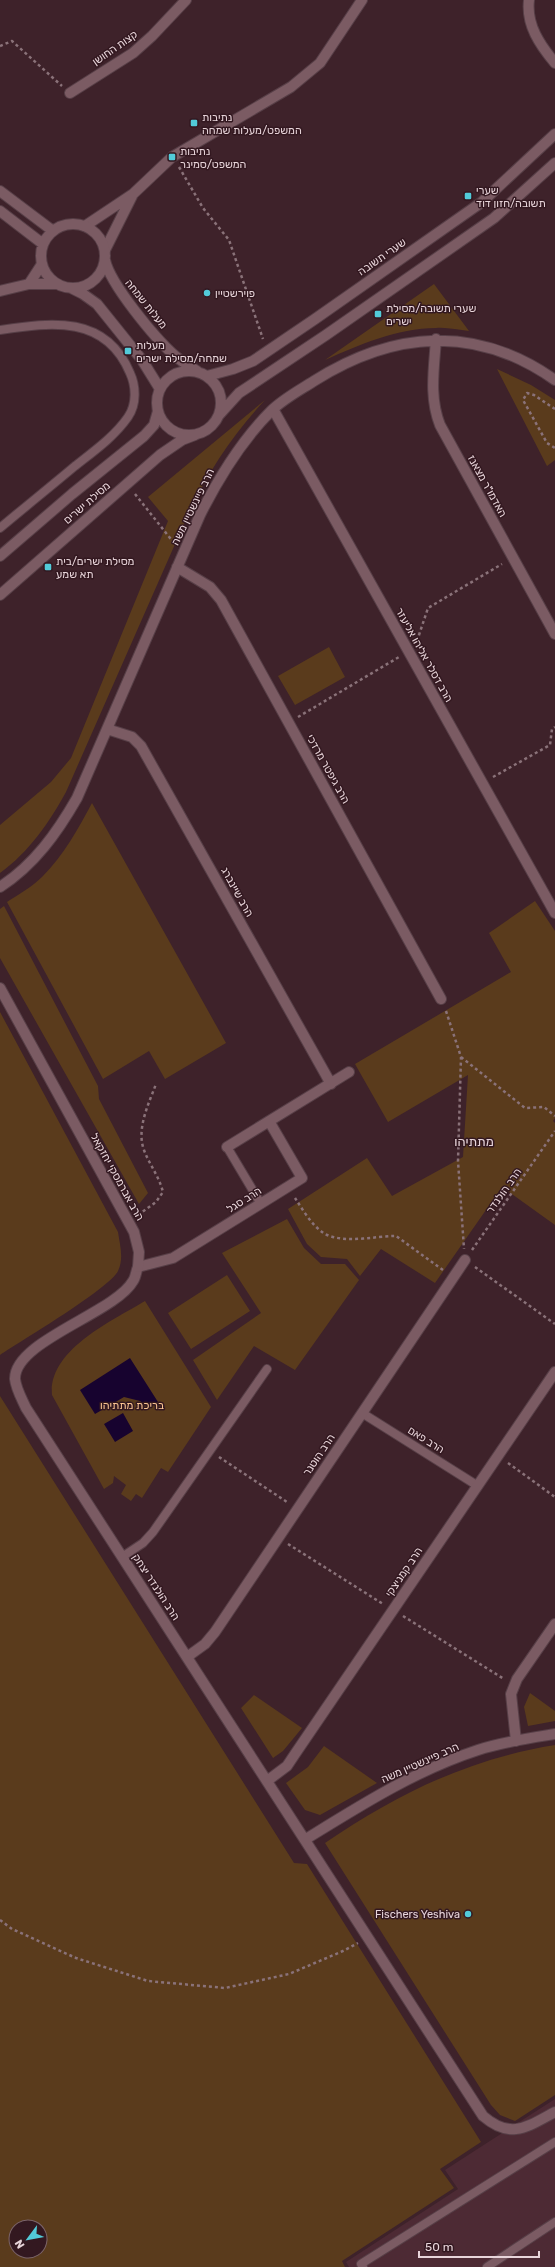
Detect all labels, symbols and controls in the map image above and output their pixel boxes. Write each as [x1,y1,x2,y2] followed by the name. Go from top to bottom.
[90,28,140,68] street label: קצות החושן
[202,111,302,137] place label: נתיבות המשפט/מעלות שמחה
[189,118,199,128] marker: נתיבות המשפט/מעלות שמחה
[180,145,247,171] place label: נתיבות המשפט/סמינר
[167,152,177,162] marker: נתיבות המשפט/סמינר
[476,184,546,210] place label: שערי תשובה/חזון דוד
[463,191,473,201] marker: שערי תשובה/חזון דוד
[355,236,409,278] street label: שערי תשובה
[122,277,170,332] street label: מעלות שמחה
[215,287,255,300] place label: פוירשטיין
[202,288,212,298] marker: פוירשטיין
[386,302,476,328] place label: שערי תשובה/מסילת ישרים
[373,309,383,319] marker: שערי תשובה/מסילת ישרים
[136,339,227,365] place label: מעלות שמחה/מסילת ישרים
[123,346,133,356] marker: מעלות שמחה/מסילת ישרים
[465,453,509,519] street label: האדמו"ר מצאנז
[169,466,217,547] street label: הרב פיינשטיין משה
[61,479,113,527] street label: מסילת ישרים
[56,555,135,581] place label: מסילת ישרים/בית תא שמע
[43,562,53,572] marker: מסילת ישרים/בית תא שמע
[393,606,455,705] street label: הרב דסלר אליהו אליעזר
[304,732,353,806] street label: הרב גיפטר מרדכי
[218,865,256,919] street label: הרב שיינברג
[88,1131,147,1223] street label: הרב אברמסקי יחזקאל
[454,1134,494,1149] district label: מתתיהו
[484,1166,524,1216] street label: הרב הולנדר
[224,1184,264,1216] street label: הרב סגל
[100,1399,164,1412] park label: בריכת מתתיהו
[405,1424,447,1456] street label: הרב פאם
[300,1431,338,1478] street label: הרב הוטנר
[383,1545,425,1599] street label: הרב קמניצקי
[130,1551,183,1623] street label: הרב הולנדר יצחק
[379,1740,461,1786] street label: הרב פיינשטיין משה
[375,1908,460,1921] place label: Fischers Yeshiva
[463,1909,473,1919] marker: Fischers Yeshiva
[8,2219,48,2259] north arrow
[419,2233,539,2259] scale bar
[12,2237,28,2251] text: N
[425,2240,453,2254] text: 50 m

